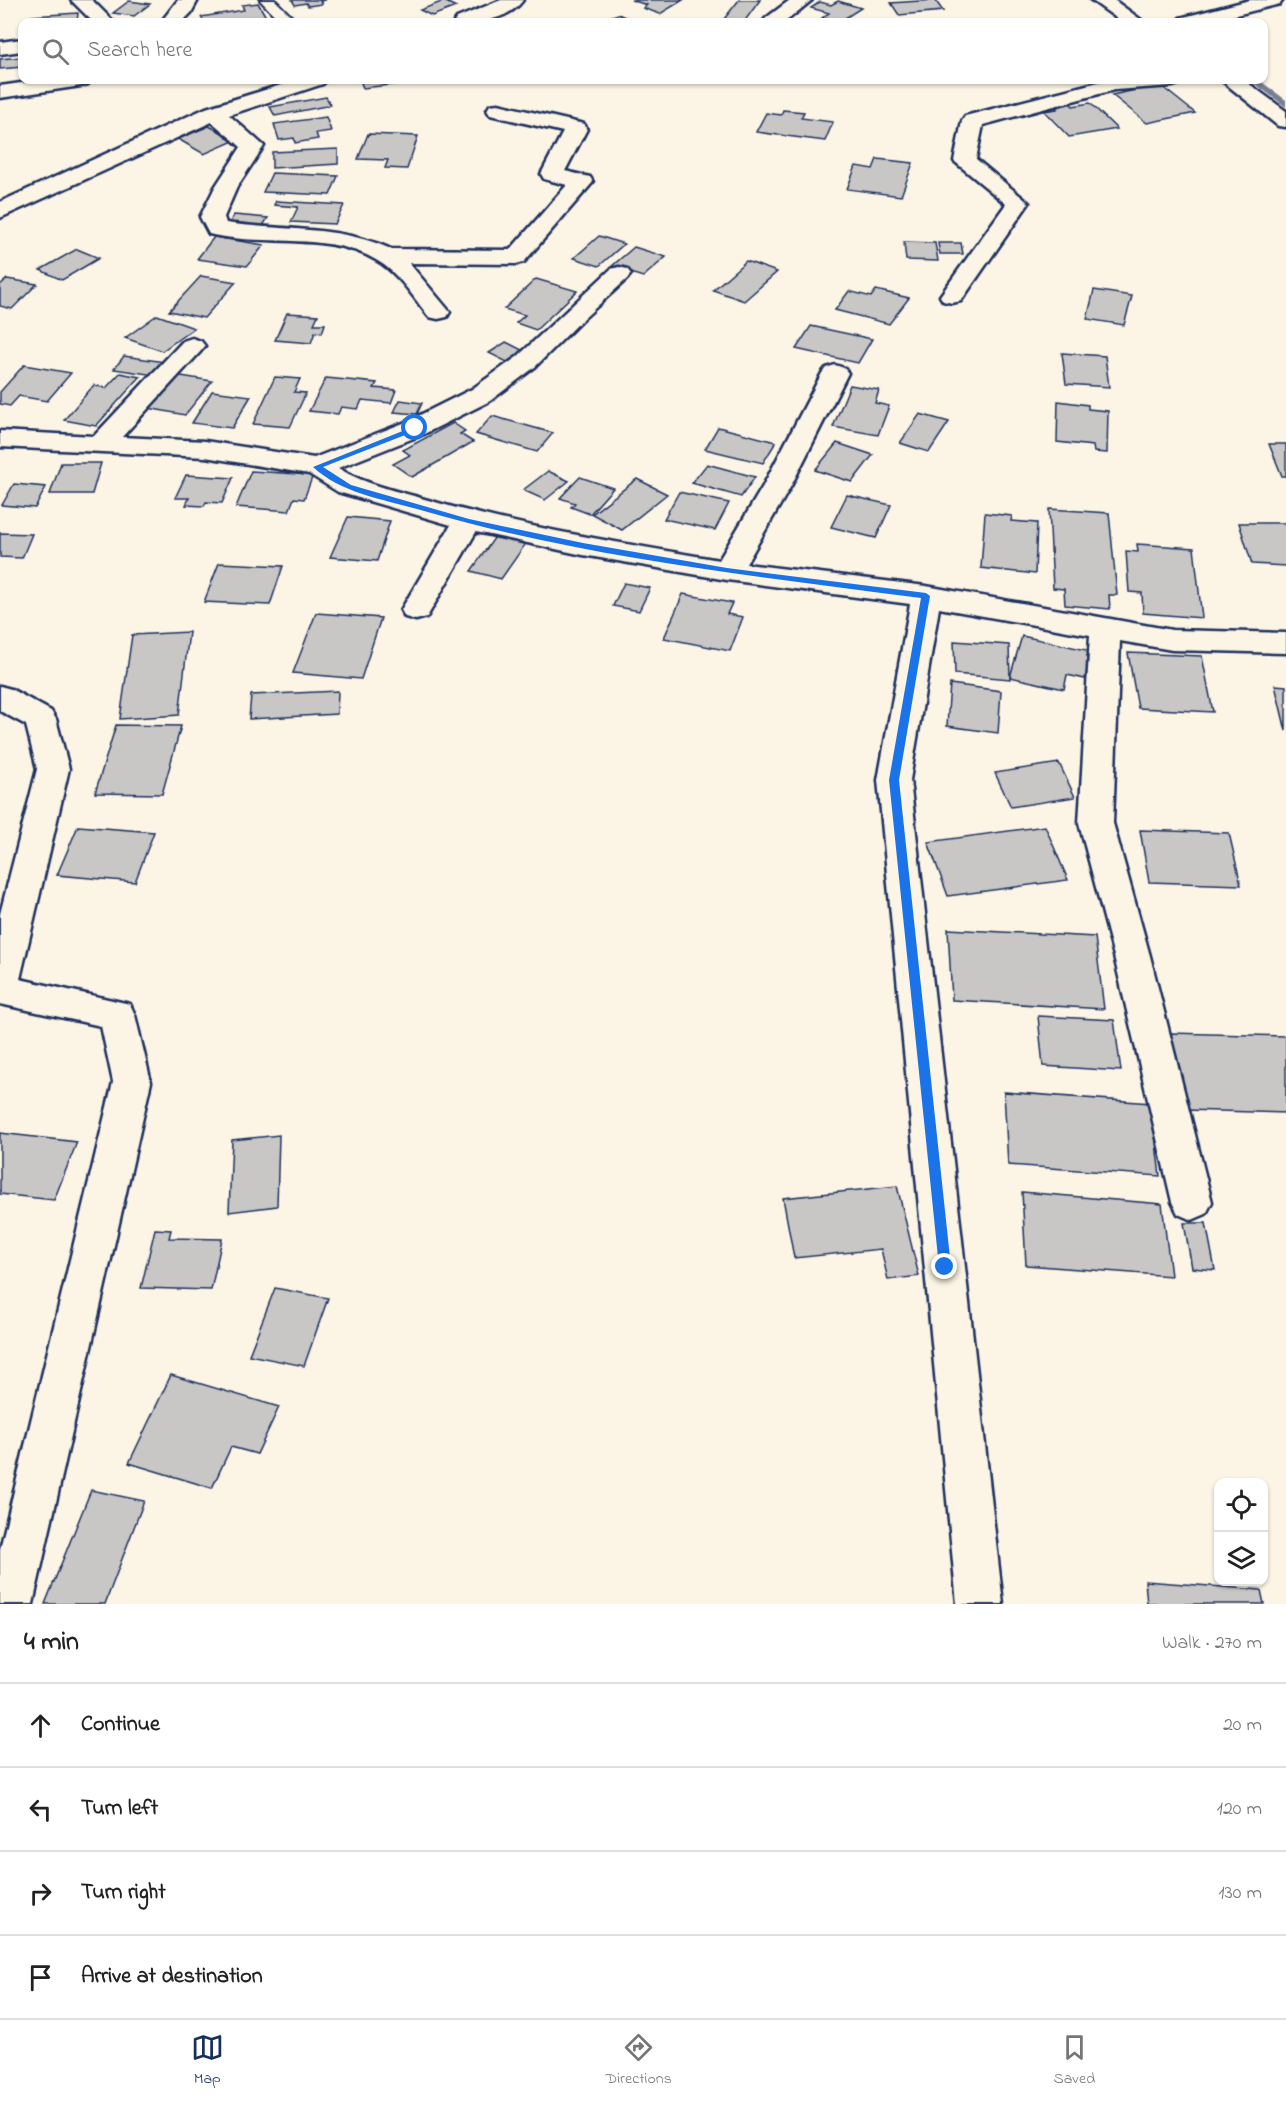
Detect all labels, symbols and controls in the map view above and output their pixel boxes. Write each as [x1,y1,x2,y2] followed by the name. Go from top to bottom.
[18,18,1268,84] search box
[39,35,72,68] icon: search
[87,35,192,67] text: Search here
[401,414,427,440] route start
[931,1253,957,1279] route end
[1214,1478,1268,1586] map controls
[1214,1478,1268,1532] button: locate
[1214,1532,1268,1586] button: layers
[24,1624,79,1662] text: 4 min
[1162,1629,1262,1658] text: Walk · 270 m
[24,1709,57,1742] icon: ahead
[81,1709,160,1741] text: Continue
[1223,1711,1262,1740] text: 20 m
[24,1793,57,1826] icon: left
[81,1793,158,1825] text: Turn left
[1217,1795,1262,1824] text: 120 m
[24,1877,57,1910] icon: right
[81,1877,166,1909] text: Turn right
[1218,1879,1262,1908] text: 130 m
[24,1961,57,1994] icon: arrive
[81,1961,263,1993] text: Arrive at destination
[191,2031,224,2091] tab: Map
[605,2031,672,2091] tab: Directions
[1053,2031,1095,2091] tab: Saved

